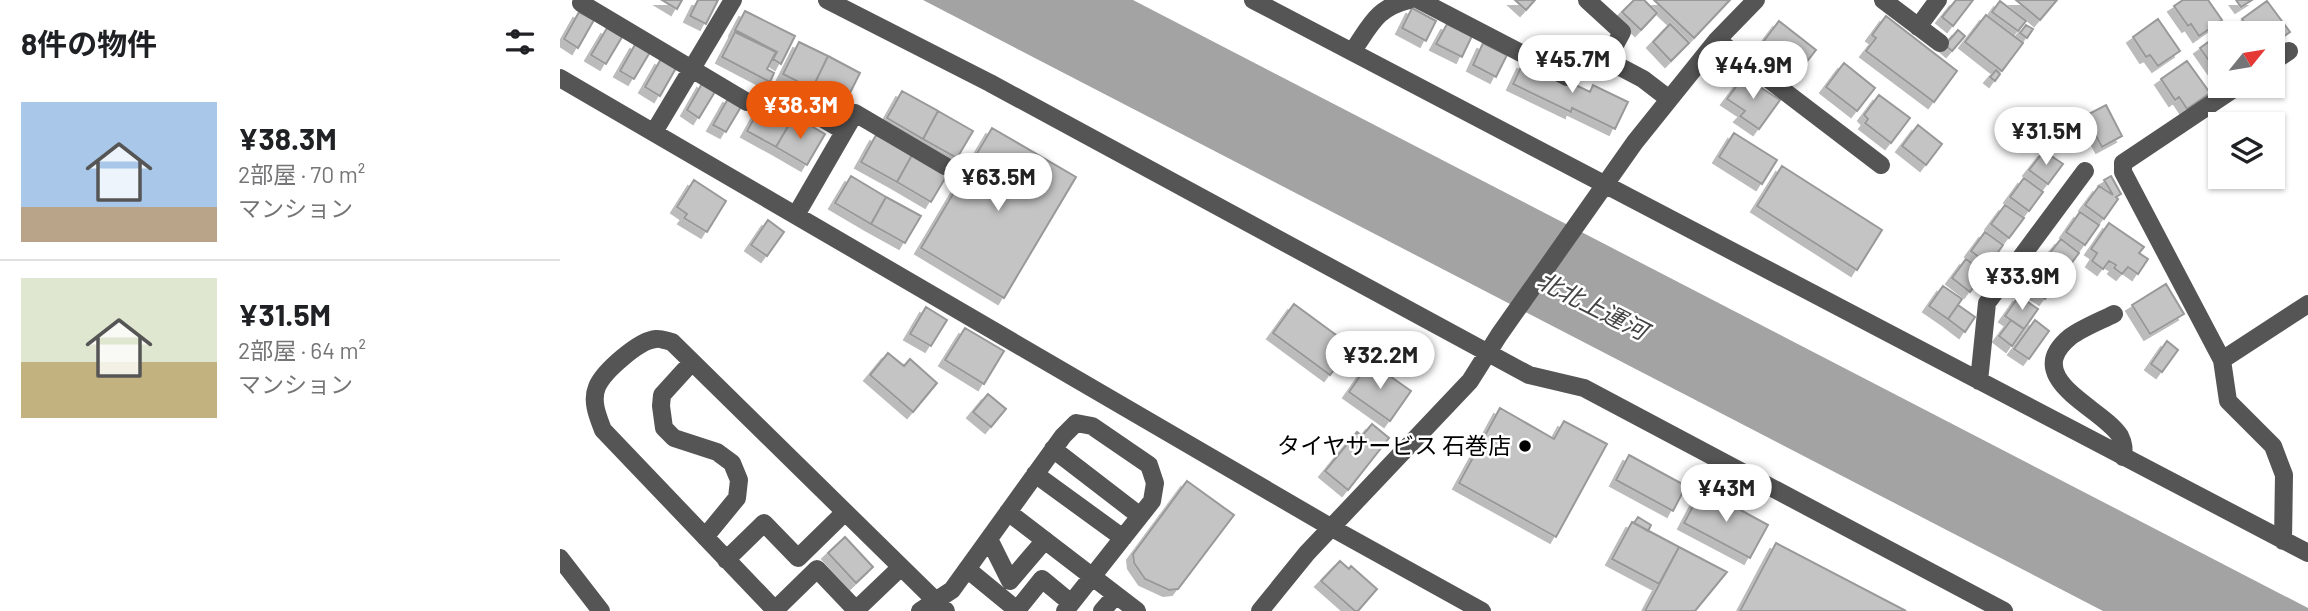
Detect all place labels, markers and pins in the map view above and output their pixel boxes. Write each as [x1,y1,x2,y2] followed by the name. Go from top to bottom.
[1515,36,1629,95] pin: ¥45.7M
[1696,42,1810,101] pin: ¥44.9M
[743,82,857,141] pin: ¥38.3M
[1989,108,2103,167] pin: ¥31.5M
[941,154,1055,213] pin: ¥63.5M
[1965,252,2079,312] pin: ¥33.9M
[1323,332,1437,391] pin: ¥32.2M
[1277,431,1511,459] place label: タイヤサービス 石巻店
[1517,438,1533,454] marker: タイヤサービス 石巻店
[1685,464,1767,524] pin: ¥43M

